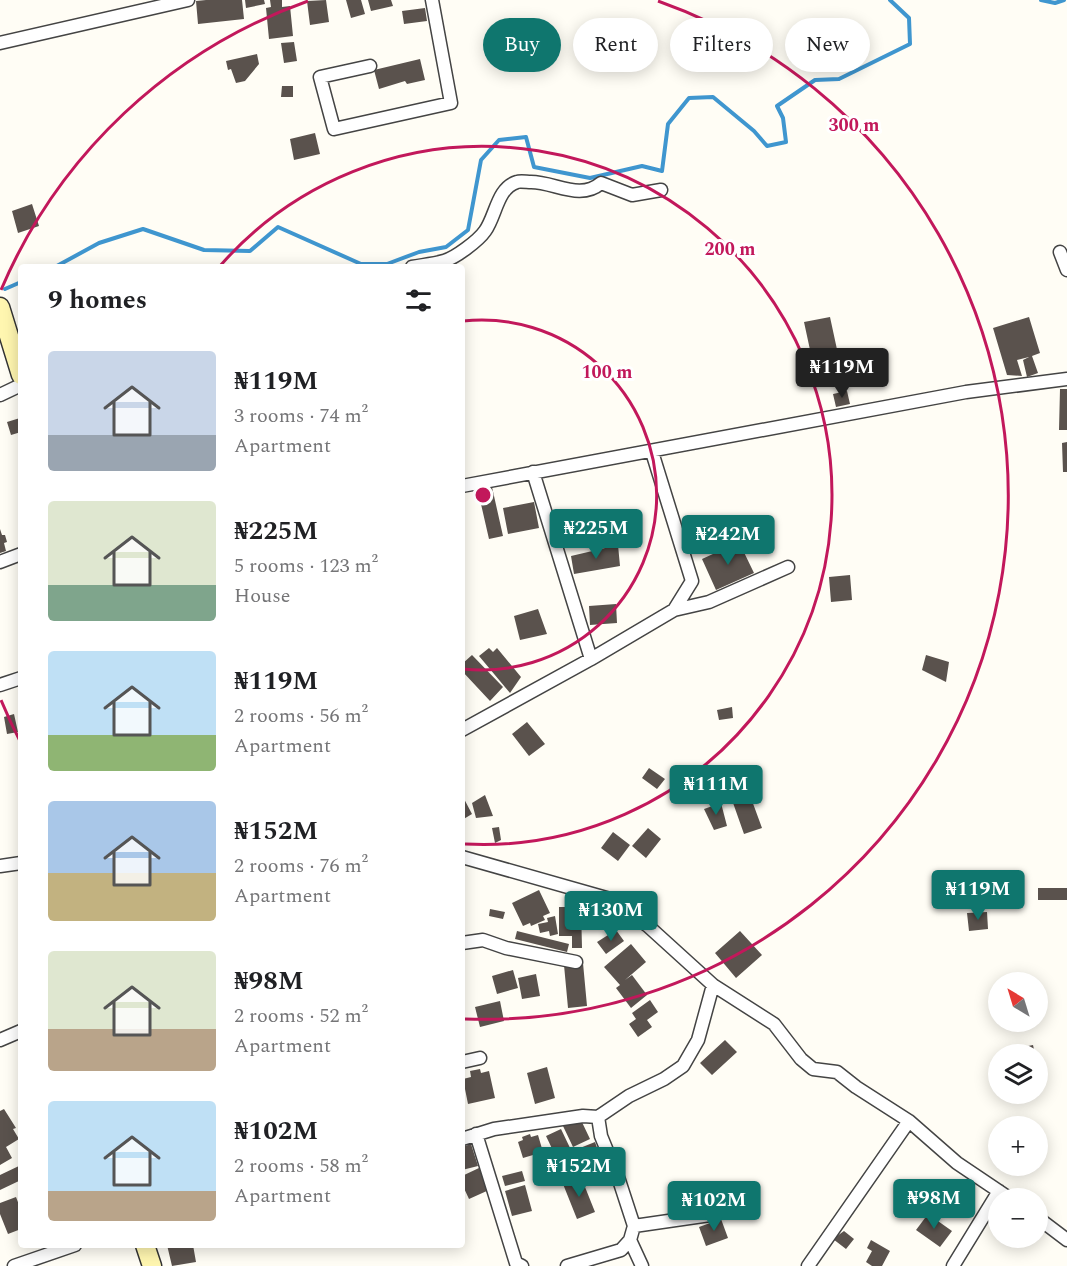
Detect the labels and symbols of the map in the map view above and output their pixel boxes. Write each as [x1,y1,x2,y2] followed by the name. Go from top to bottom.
[828,112,880,139] text: 300 m
[704,236,756,263] text: 200 m
[800,348,884,399] pin: ₦119M
[581,359,633,386] text: 100 m
[473,485,493,505] centre of rings
[554,509,638,560] pin: ₦225M
[686,515,770,566] pin: ₦242M
[674,765,758,816] pin: ₦111M
[936,870,1020,921] pin: ₦119M
[569,891,653,942] pin: ₦130M
[988,972,1048,1032] north arrow
[537,1147,621,1198] pin: ₦152M
[898,1179,970,1230] pin: ₦98M
[672,1181,756,1232] pin: ₦102M

